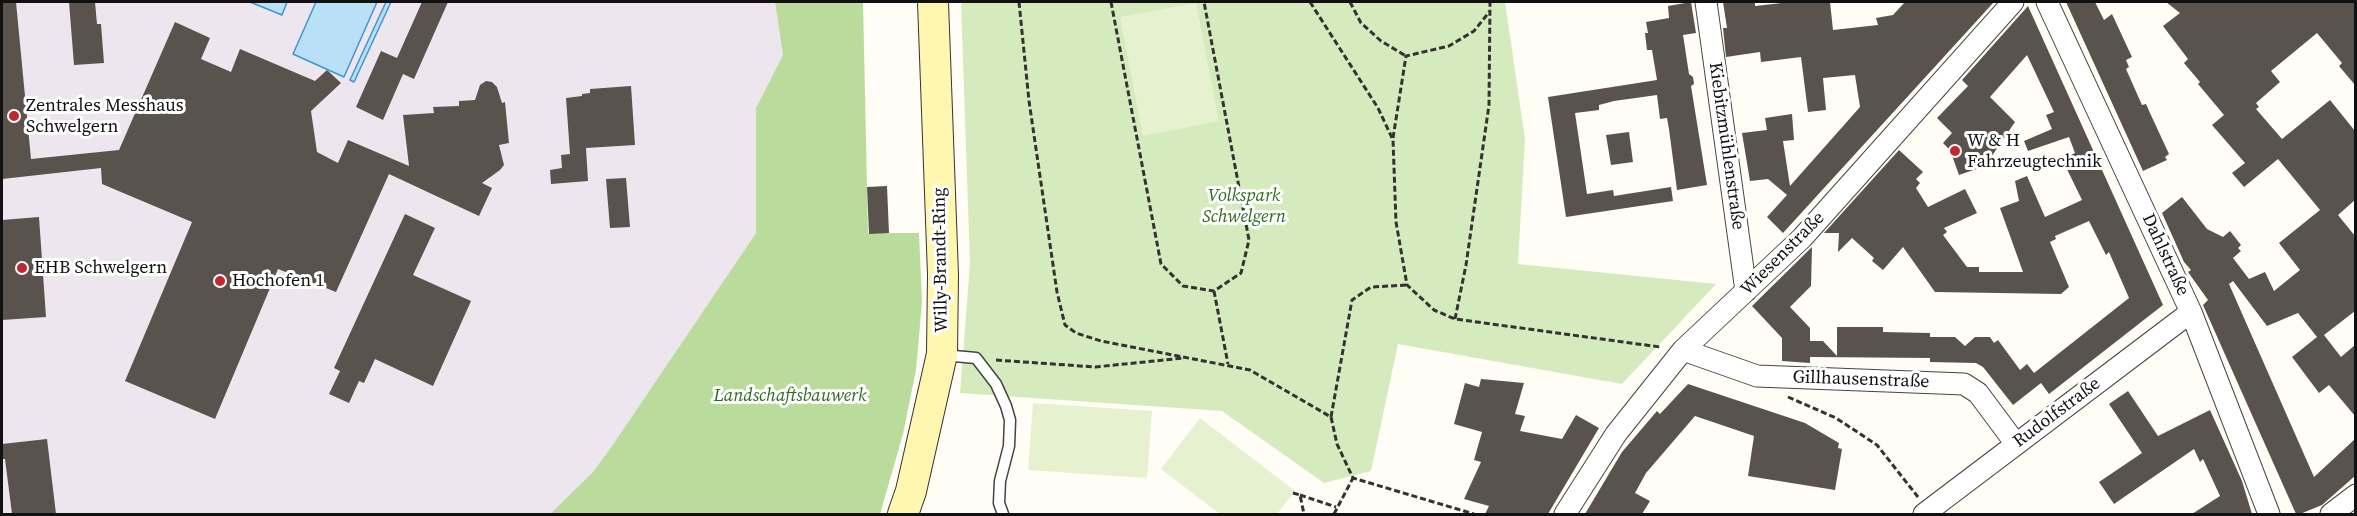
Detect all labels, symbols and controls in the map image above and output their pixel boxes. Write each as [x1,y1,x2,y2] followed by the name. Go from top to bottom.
[1704,61,1748,231] street label: Kiebitzmühlenstraße
[26,95,184,138] place label: Zentrales Messhaus Schwelgern
[7,109,21,123] marker: Zentrales Messhaus Schwelgern
[1967,130,2102,172] place label: W & H Fahrzeugtechnik
[1948,144,1962,158] marker: W & H Fahrzeugtechnik
[1202,185,1286,228] park label: Volkspark Schwelgern
[929,187,953,333] street label: Willy-Brandt-Ring
[1737,208,1829,300] street label: Wiesenstraße
[2137,210,2193,300] street label: Dahlstraße
[34,257,167,279] place label: EHB Schwelgern
[15,261,29,275] marker: EHB Schwelgern
[232,270,324,292] place label: Hochofen 1
[213,274,227,288] marker: Hochofen 1
[1792,367,1930,393] street label: Gillhausenstraße
[2009,373,2105,453] street label: Rudolfstraße
[714,385,866,407] park label: Landschaftsbauwerk

